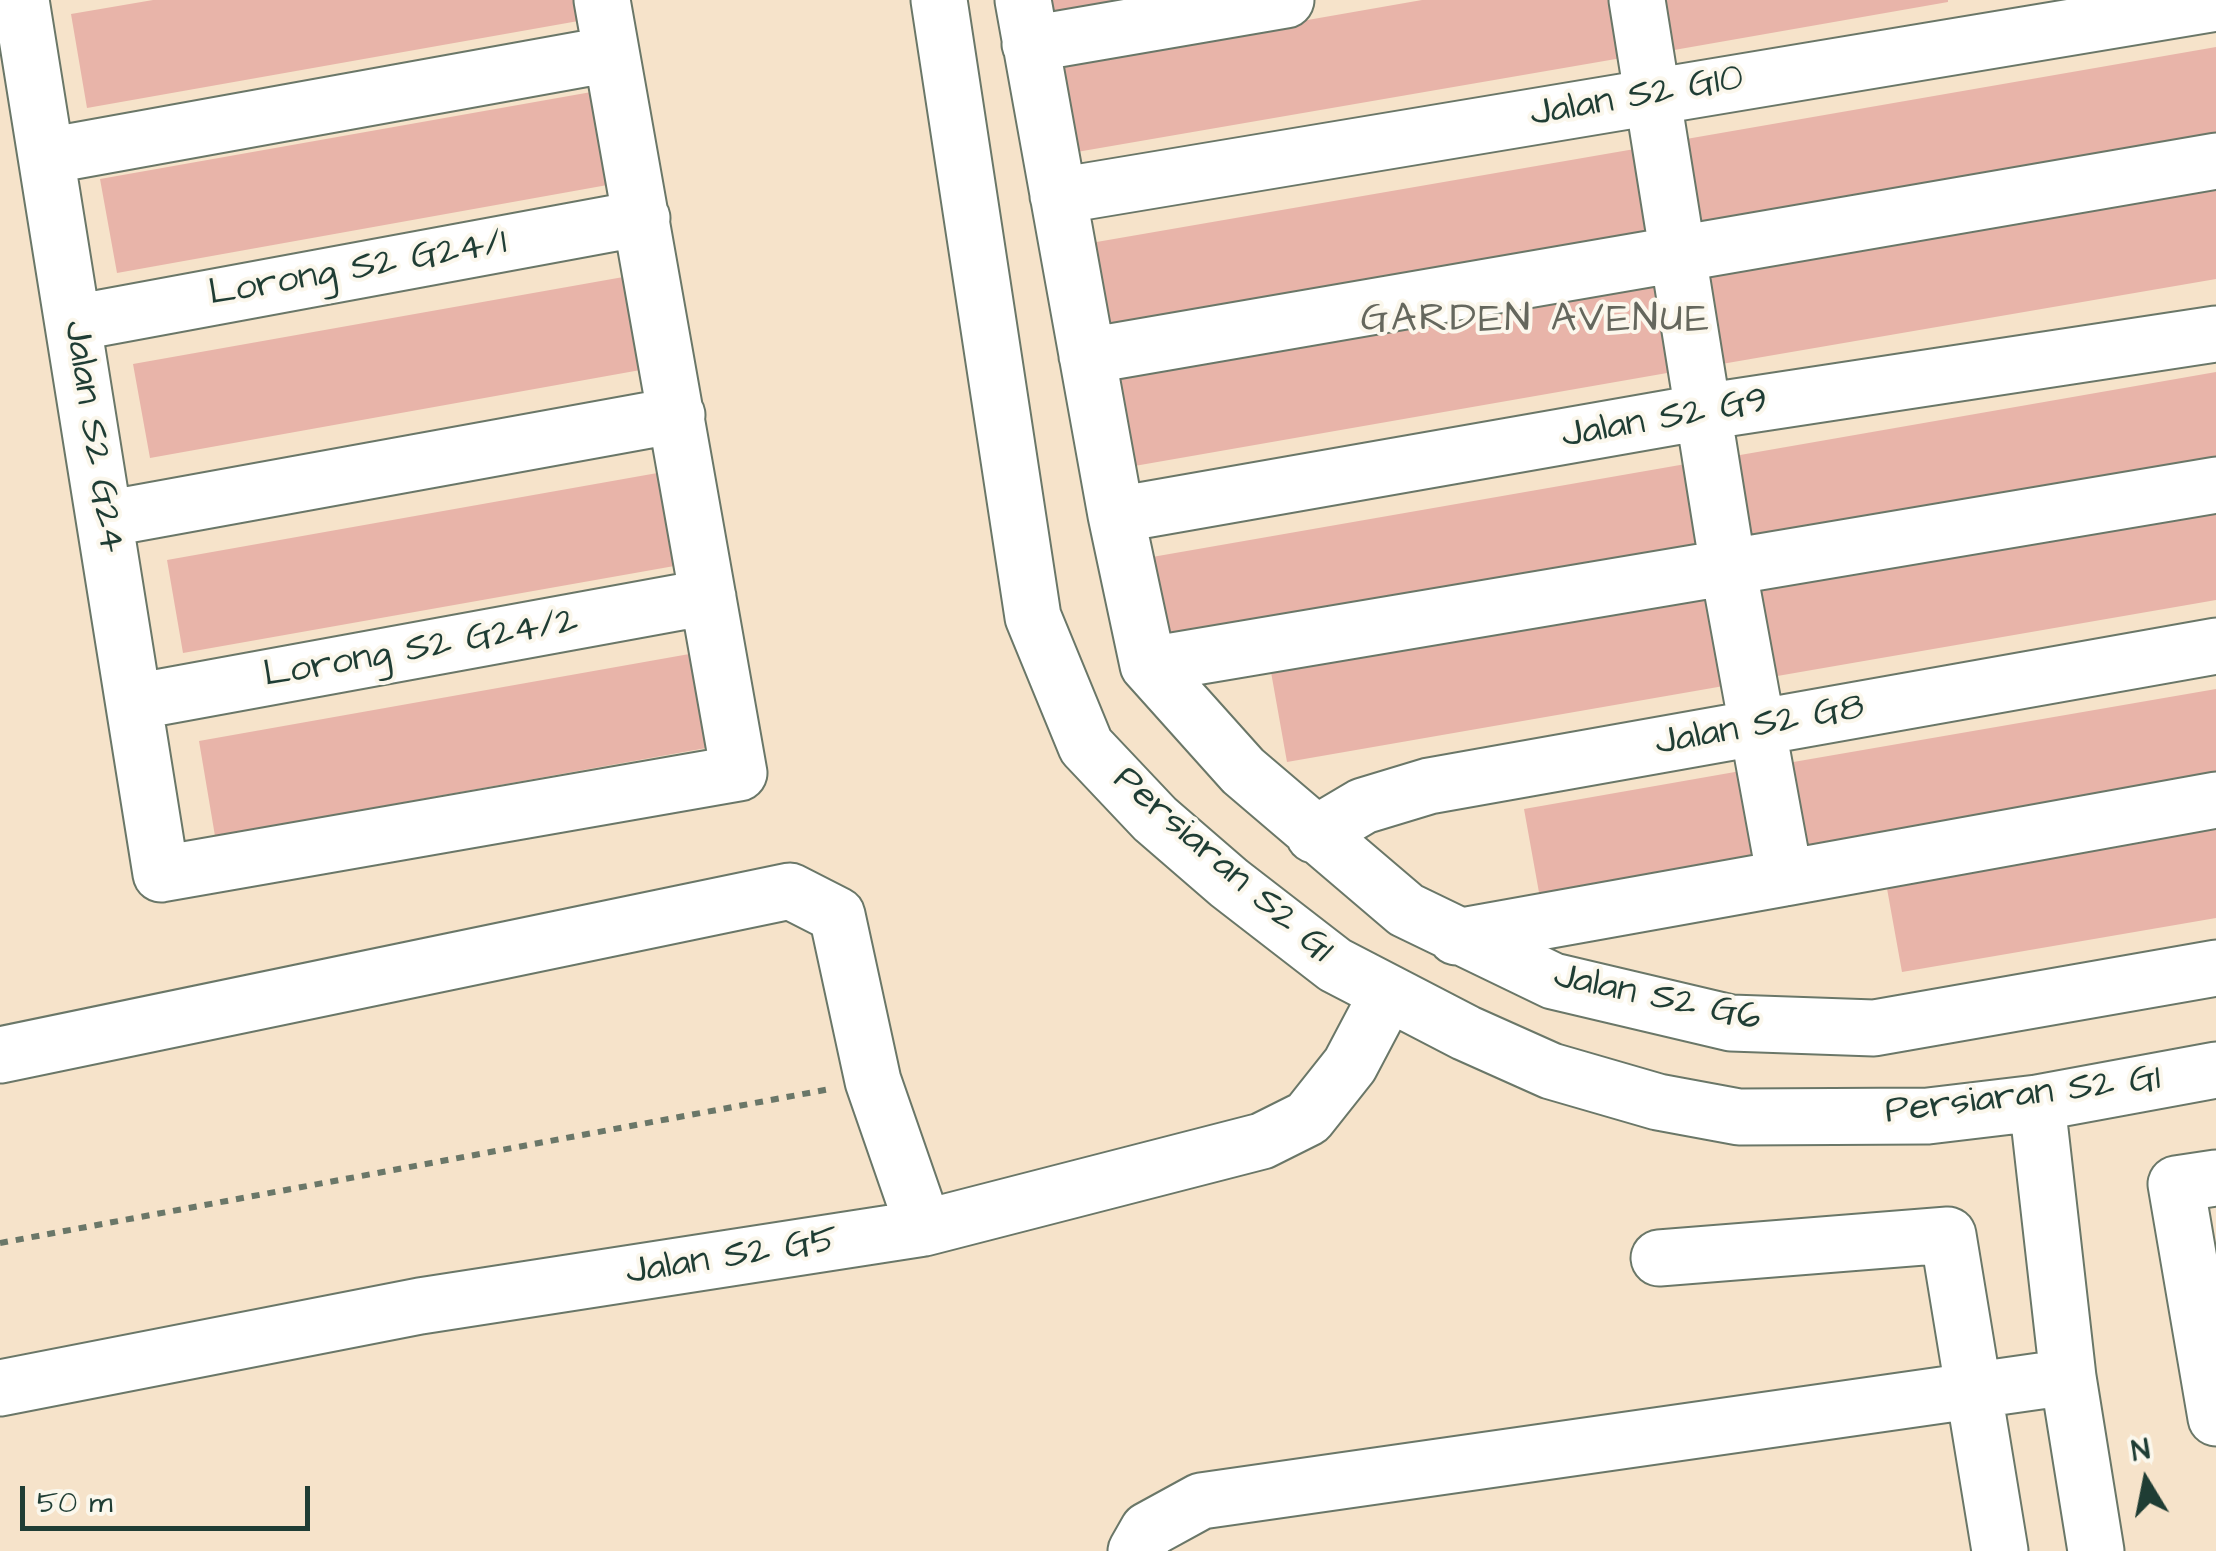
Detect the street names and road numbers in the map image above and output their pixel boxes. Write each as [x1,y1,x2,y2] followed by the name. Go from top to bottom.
[1527,57,1747,139] street label: Jalan S2 G10
[206,221,510,319] street label: Lorong S2 G24/1
[51,318,133,556] street label: Jalan S2 G24
[1558,379,1772,461] street label: Jalan S2 G9
[260,600,582,700] street label: Lorong S2 G24/2
[1652,686,1868,768] street label: Jalan S2 G8
[1103,758,1341,974] street label: Persiaran S2 G1
[1549,955,1765,1043] street label: Jalan S2 G6
[1883,1057,2163,1137] street label: Persiaran S2 G1
[623,1219,841,1297] street label: Jalan S2 G5

